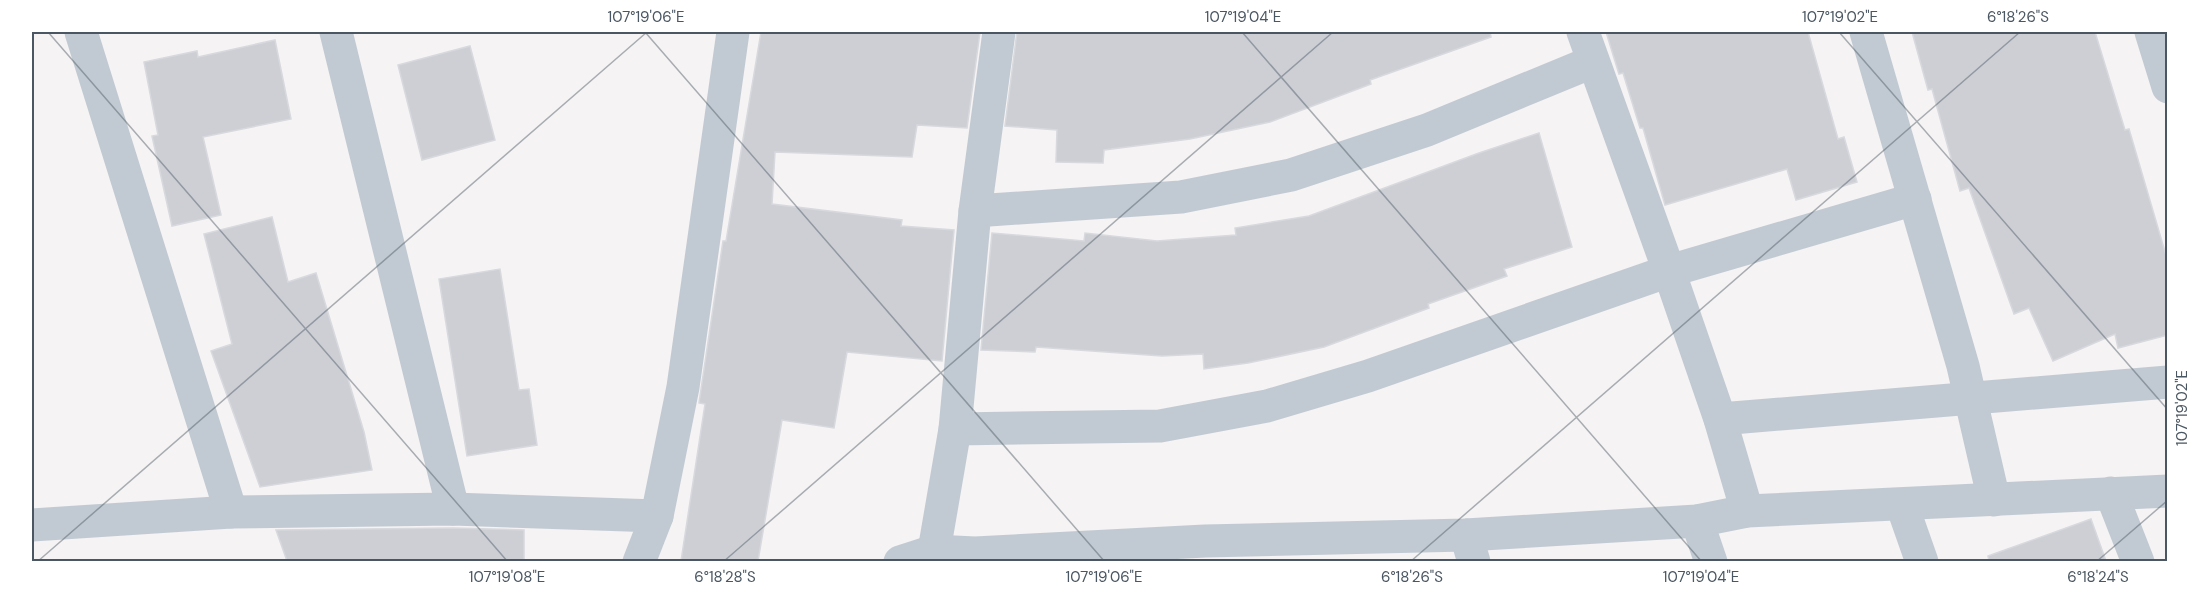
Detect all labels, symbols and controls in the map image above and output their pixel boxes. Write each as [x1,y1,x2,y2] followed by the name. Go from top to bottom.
[608,7,684,27] text: 107°19'06"E
[1205,7,1281,27] text: 107°19'04"E
[1802,7,1878,27] text: 107°19'02"E
[1987,7,2049,27] text: 6°18'26"S
[2172,370,2192,446] text: 107°19'02"E
[469,567,545,587] text: 107°19'08"E
[694,567,756,587] text: 6°18'28"S
[1066,567,1142,587] text: 107°19'06"E
[1381,567,1443,587] text: 6°18'26"S
[1663,567,1739,587] text: 107°19'04"E
[2067,567,2129,587] text: 6°18'24"S

